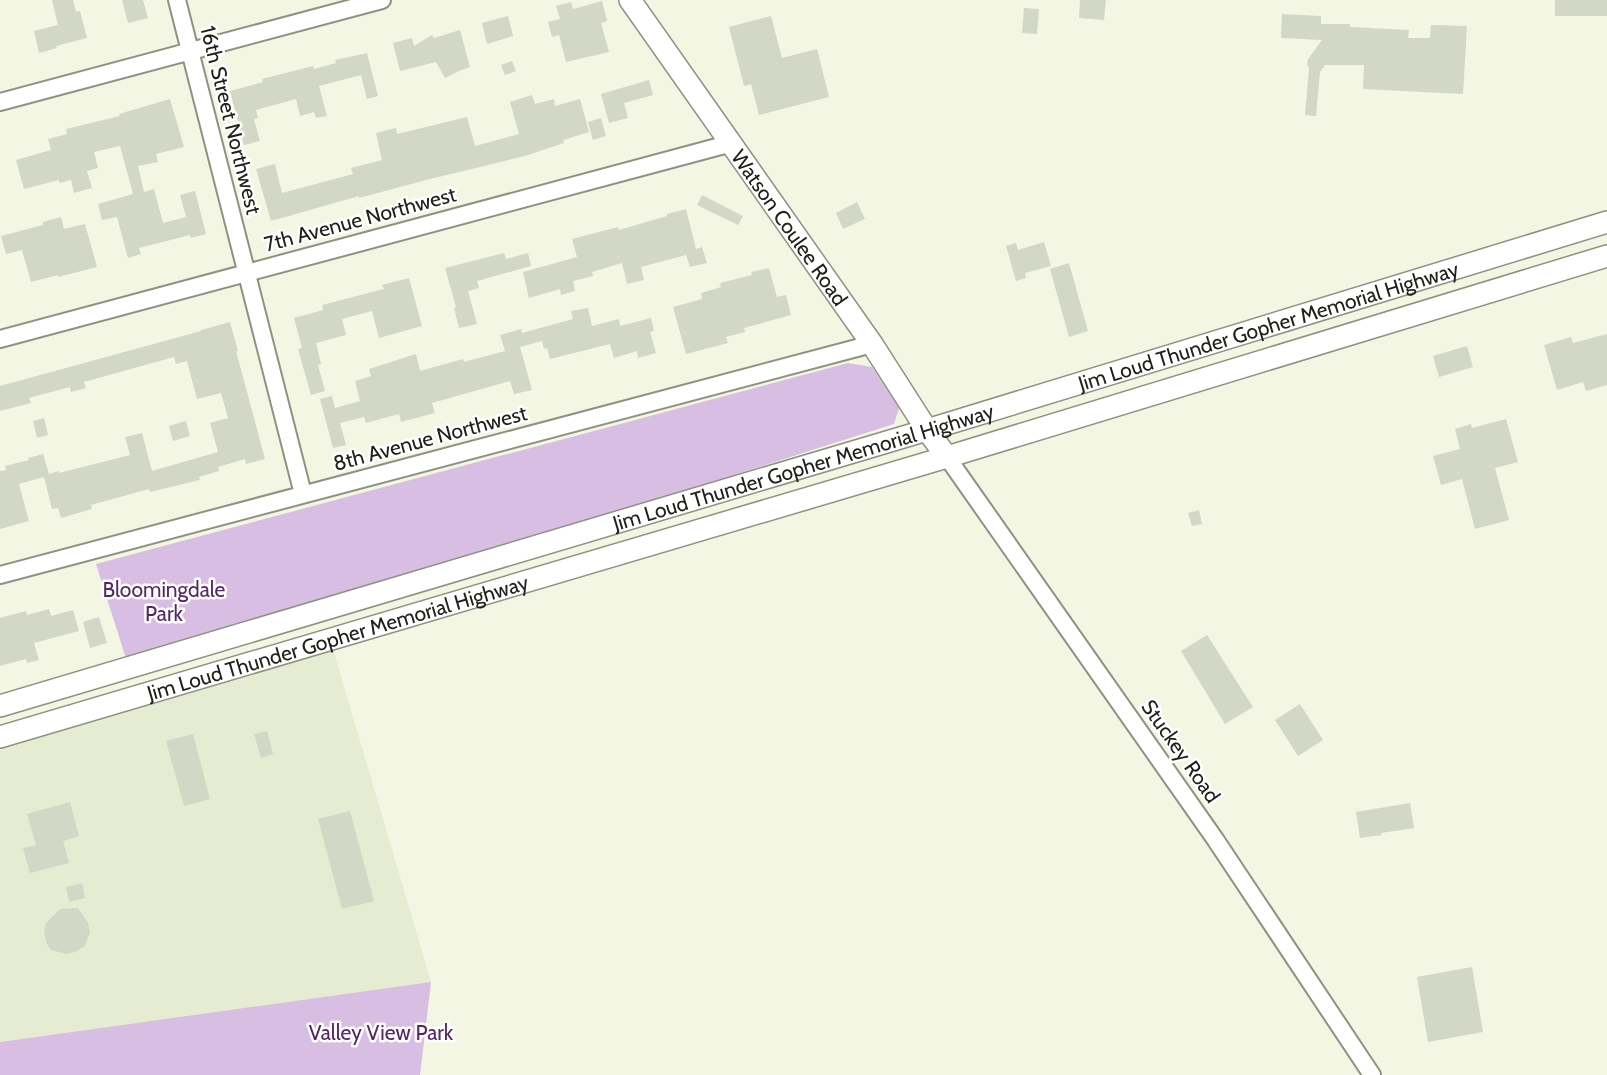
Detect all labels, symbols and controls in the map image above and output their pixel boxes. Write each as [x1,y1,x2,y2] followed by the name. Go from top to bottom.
[195,23,267,217] street label: 16th Street Northwest
[727,145,853,310] street label: Watson Coulee Road
[261,181,459,257] street label: 7th Avenue Northwest
[1074,256,1462,396] street label: Jim Loud Thunder Gopher Memorial Highway
[609,398,997,536] street label: Jim Loud Thunder Gopher Memorial Highway
[330,400,530,476] street label: 8th Avenue Northwest
[143,569,532,706] street label: Jim Loud Thunder Gopher Memorial Highway
[103,577,226,626] park label: Bloomingdale Park
[1136,695,1226,807] street label: Stuckey Road
[309,1020,454,1045] park label: Valley View Park

